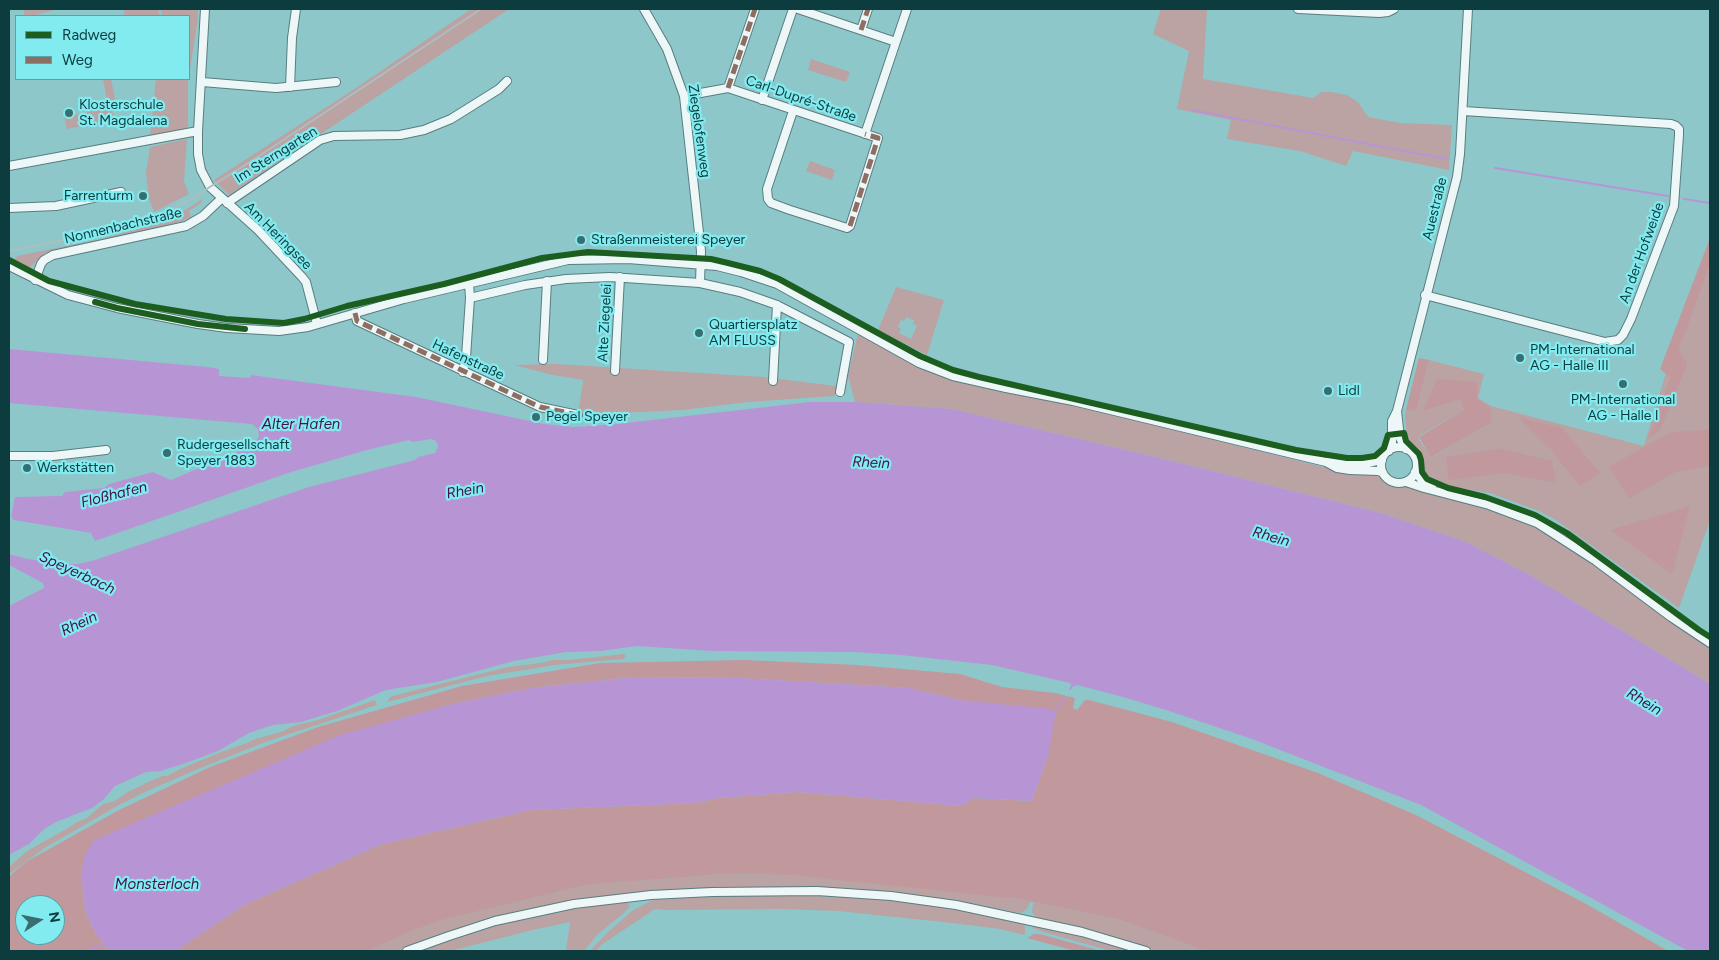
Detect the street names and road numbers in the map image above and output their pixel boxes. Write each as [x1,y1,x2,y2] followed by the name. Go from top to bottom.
[743,72,859,126] street label: Carl-Dupré-Straße
[684,83,714,179] street label: Ziegelofenweg
[232,123,320,187] street label: Im Sterngarten
[1419,176,1451,242] street label: Auestraße
[241,199,315,273] street label: Am Heringsee
[1616,200,1668,306] street label: An der Hofweide
[63,204,183,248] street label: Nonnenbachstraße
[595,283,615,363] street label: Alte Ziegelei
[429,336,507,384] street label: Hafenstraße

